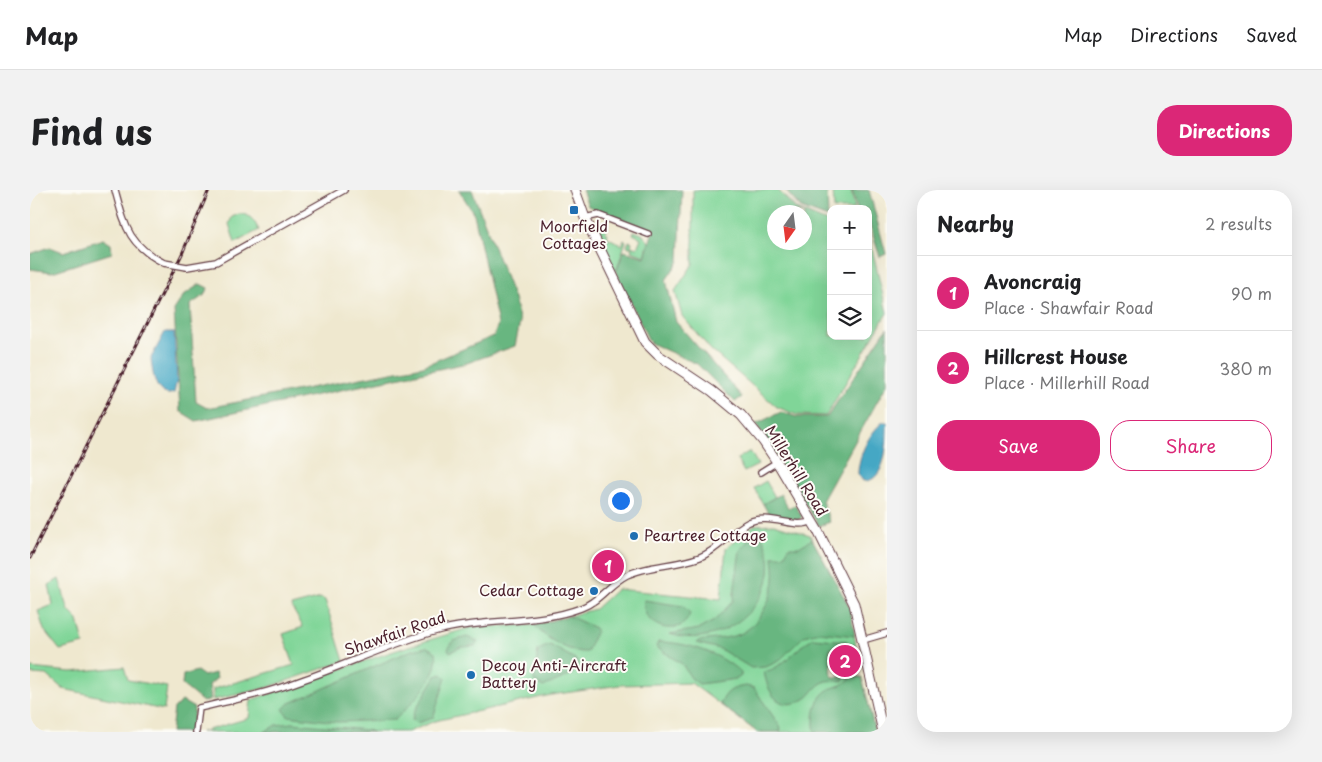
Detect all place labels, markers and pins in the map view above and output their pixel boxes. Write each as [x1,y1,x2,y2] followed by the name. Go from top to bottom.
[568,204,580,216] marker: Moorfield Cottages
[540,214,608,254] place label: Moorfield Cottages
[644,523,767,546] place label: Peartree Cottage
[628,530,640,542] marker: Peartree Cottage
[592,547,624,585] pin: 1
[479,578,584,601] place label: Cedar Cottage
[588,585,600,597] marker: Cedar Cottage
[829,642,861,680] pin: 2
[481,653,627,693] place label: Decoy Anti-Aircraft Battery
[465,669,477,681] marker: Decoy Anti-Aircraft Battery

